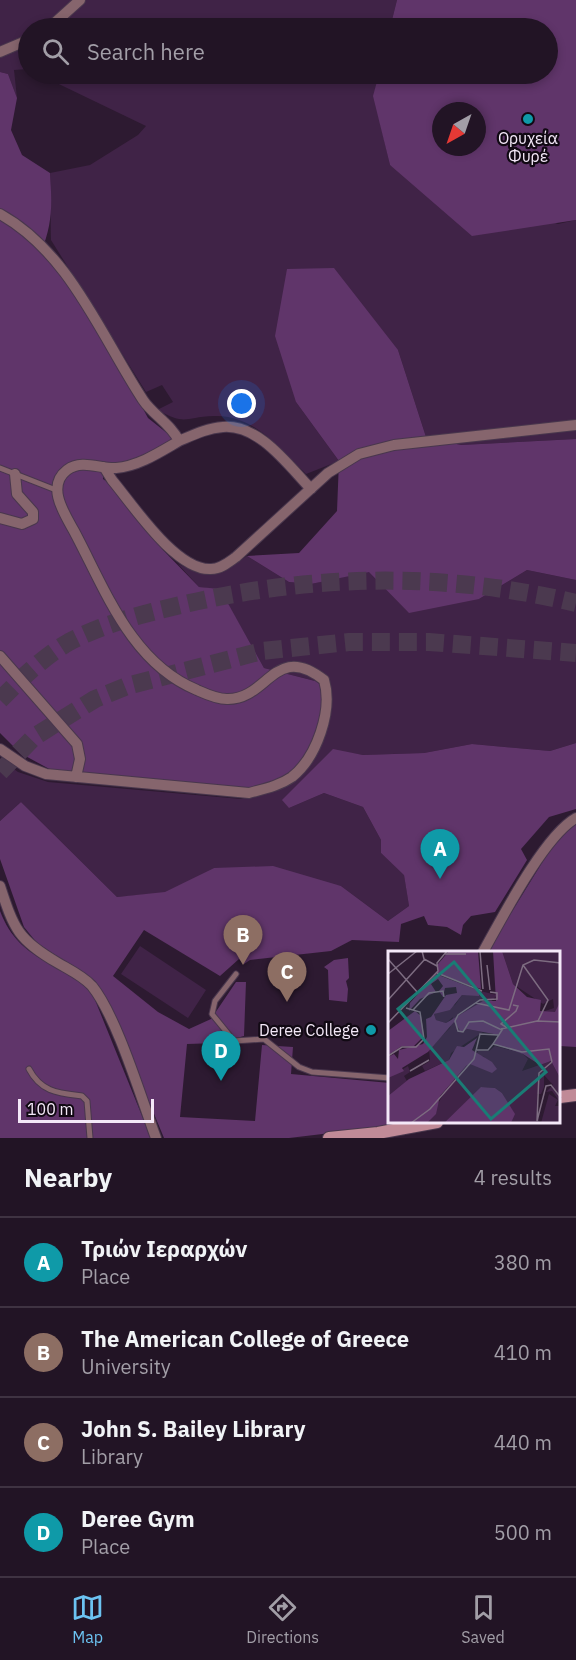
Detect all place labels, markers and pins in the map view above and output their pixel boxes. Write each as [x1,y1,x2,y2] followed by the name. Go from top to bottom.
[521,112,535,126] marker: Ορυχεία Φυρέ
[498,128,558,166] place label: Ορυχεία Φυρέ
[420,830,460,879] pin: A
[224,916,262,965] pin: B
[268,952,306,1002] pin: C
[259,1020,359,1040] place label: Deree College
[364,1023,378,1037] marker: Deree College
[202,1032,240,1081] pin: D

